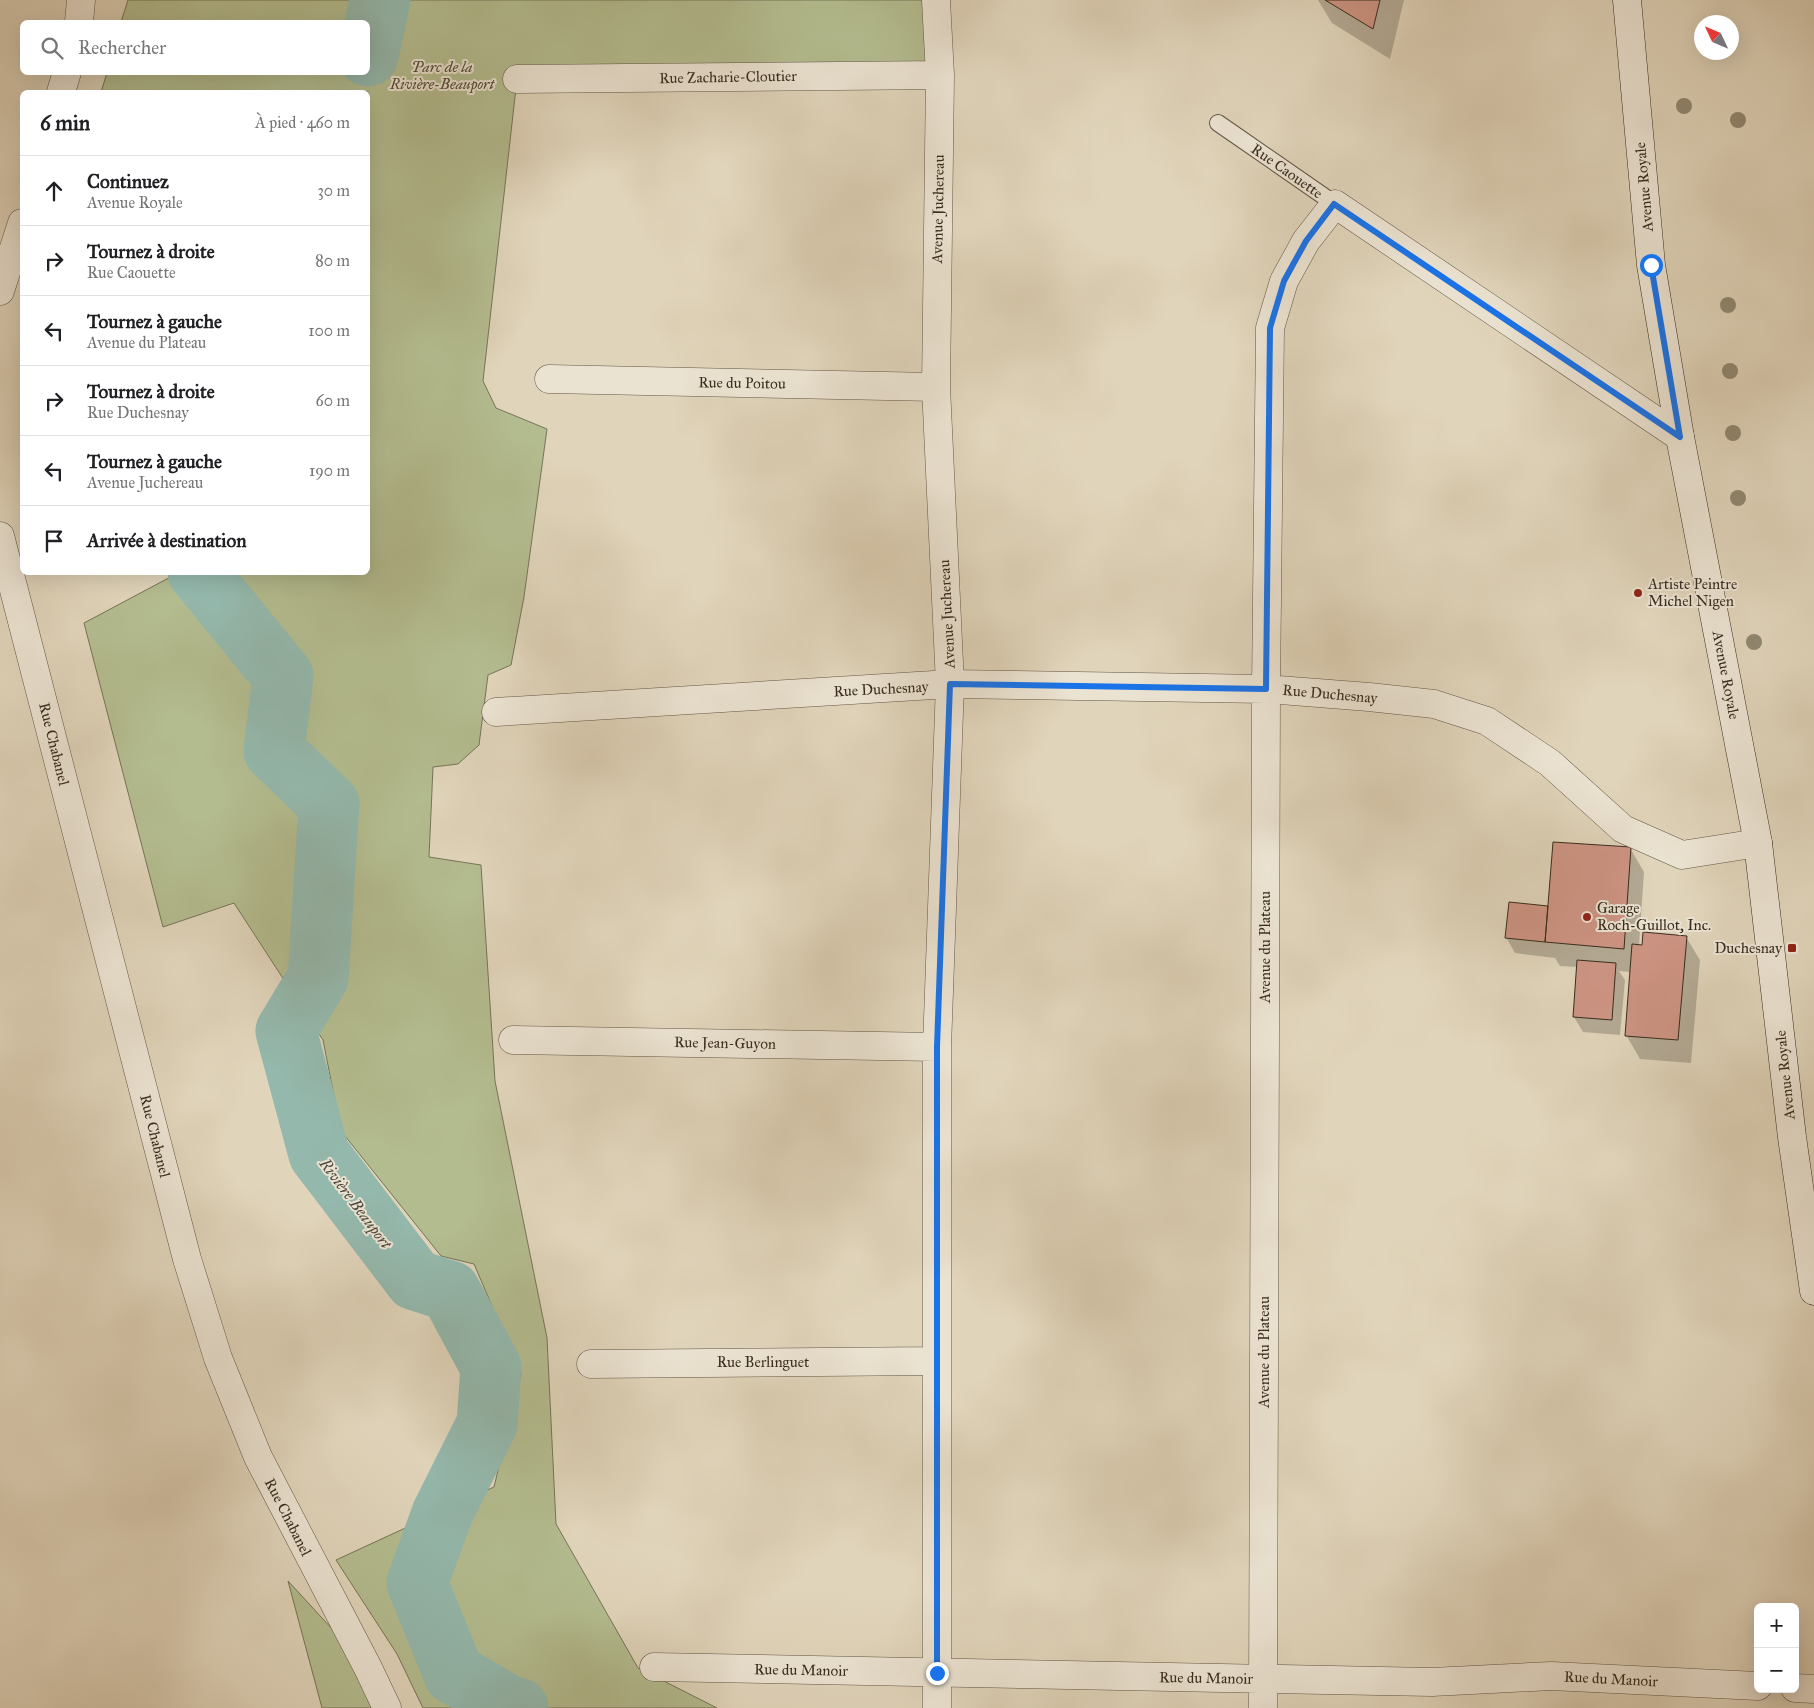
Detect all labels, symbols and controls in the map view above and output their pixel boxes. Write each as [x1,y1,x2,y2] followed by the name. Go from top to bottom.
[1694,15,1739,60] north arrow
[20,20,370,75] search box
[38,34,66,62] icon: search
[78,36,166,59] text: Rechercher
[389,58,495,94] park label: Parc de la Rivière-Beauport
[659,67,797,87] street label: Rue Zacharie-Cloutier
[40,110,90,136] text: 6 min
[255,113,350,132] text: À pied · 460 m
[1248,140,1326,202] street label: Rue Caouette
[1631,141,1657,234] street label: Avenue Royale
[928,154,949,265] street label: Avenue Juchereau
[87,170,169,193] text: Continuez
[40,177,68,205] icon: ahead
[317,181,350,200] text: 30 m
[87,193,183,212] text: Avenue Royale
[87,240,215,263] text: Tournez à droite
[40,247,68,275] icon: right
[315,251,350,270] text: 80 m
[1640,254,1663,277] route start
[87,263,176,282] text: Rue Caouette
[87,310,222,333] text: Tournez à gauche
[40,317,68,345] icon: left
[308,321,350,340] text: 100 m
[87,333,206,352] text: Avenue du Plateau
[698,373,786,393] street label: Rue du Poitou
[87,380,215,403] text: Tournez à droite
[40,387,68,415] icon: right
[316,391,350,410] text: 60 m
[87,403,189,422] text: Rue Duchesnay
[87,450,222,473] text: Tournez à gauche
[40,457,68,485] icon: left
[309,461,350,480] text: 190 m
[87,473,203,492] text: Avenue Juchereau
[40,527,68,555] icon: arrive
[87,529,246,552] text: Arrivée à destination
[935,559,960,670] street label: Avenue Juchereau
[1647,575,1737,610] place label: Artiste Peintre Michel Nigen
[1632,587,1644,599] marker: Artiste Peintre Michel Nigen
[1708,628,1743,721] street label: Avenue Royale
[833,677,930,700] street label: Rue Duchesnay
[1282,681,1379,707] street label: Rue Duchesnay
[35,701,73,788] street label: Rue Chabanel
[1256,891,1274,1004] street label: Avenue du Plateau
[1597,899,1711,934] place label: Garage Roch-Guillot, Inc.
[1581,911,1593,923] marker: Garage Roch-Guillot, Inc.
[1715,939,1783,957] place label: Duchesnay
[1786,942,1798,954] marker: Duchesnay
[1771,1029,1799,1122] street label: Avenue Royale
[674,1033,776,1054] street label: Rue Jean-Guyon
[136,1093,174,1180] street label: Rue Chabanel
[314,1154,396,1254] water label: Rivière Beauport
[1255,1296,1273,1409] street label: Avenue du Plateau
[717,1353,810,1371] street label: Rue Berlinguet
[261,1475,316,1560] street label: Rue Chabanel
[1754,1603,1799,1693] map controls
[1754,1603,1799,1648] button: +
[1754,1648,1799,1693] button: −
[754,1660,849,1680] street label: Rue du Manoir
[926,1662,949,1685] route end
[1159,1668,1254,1688] street label: Rue du Manoir
[1564,1668,1659,1690] street label: Rue du Manoir

